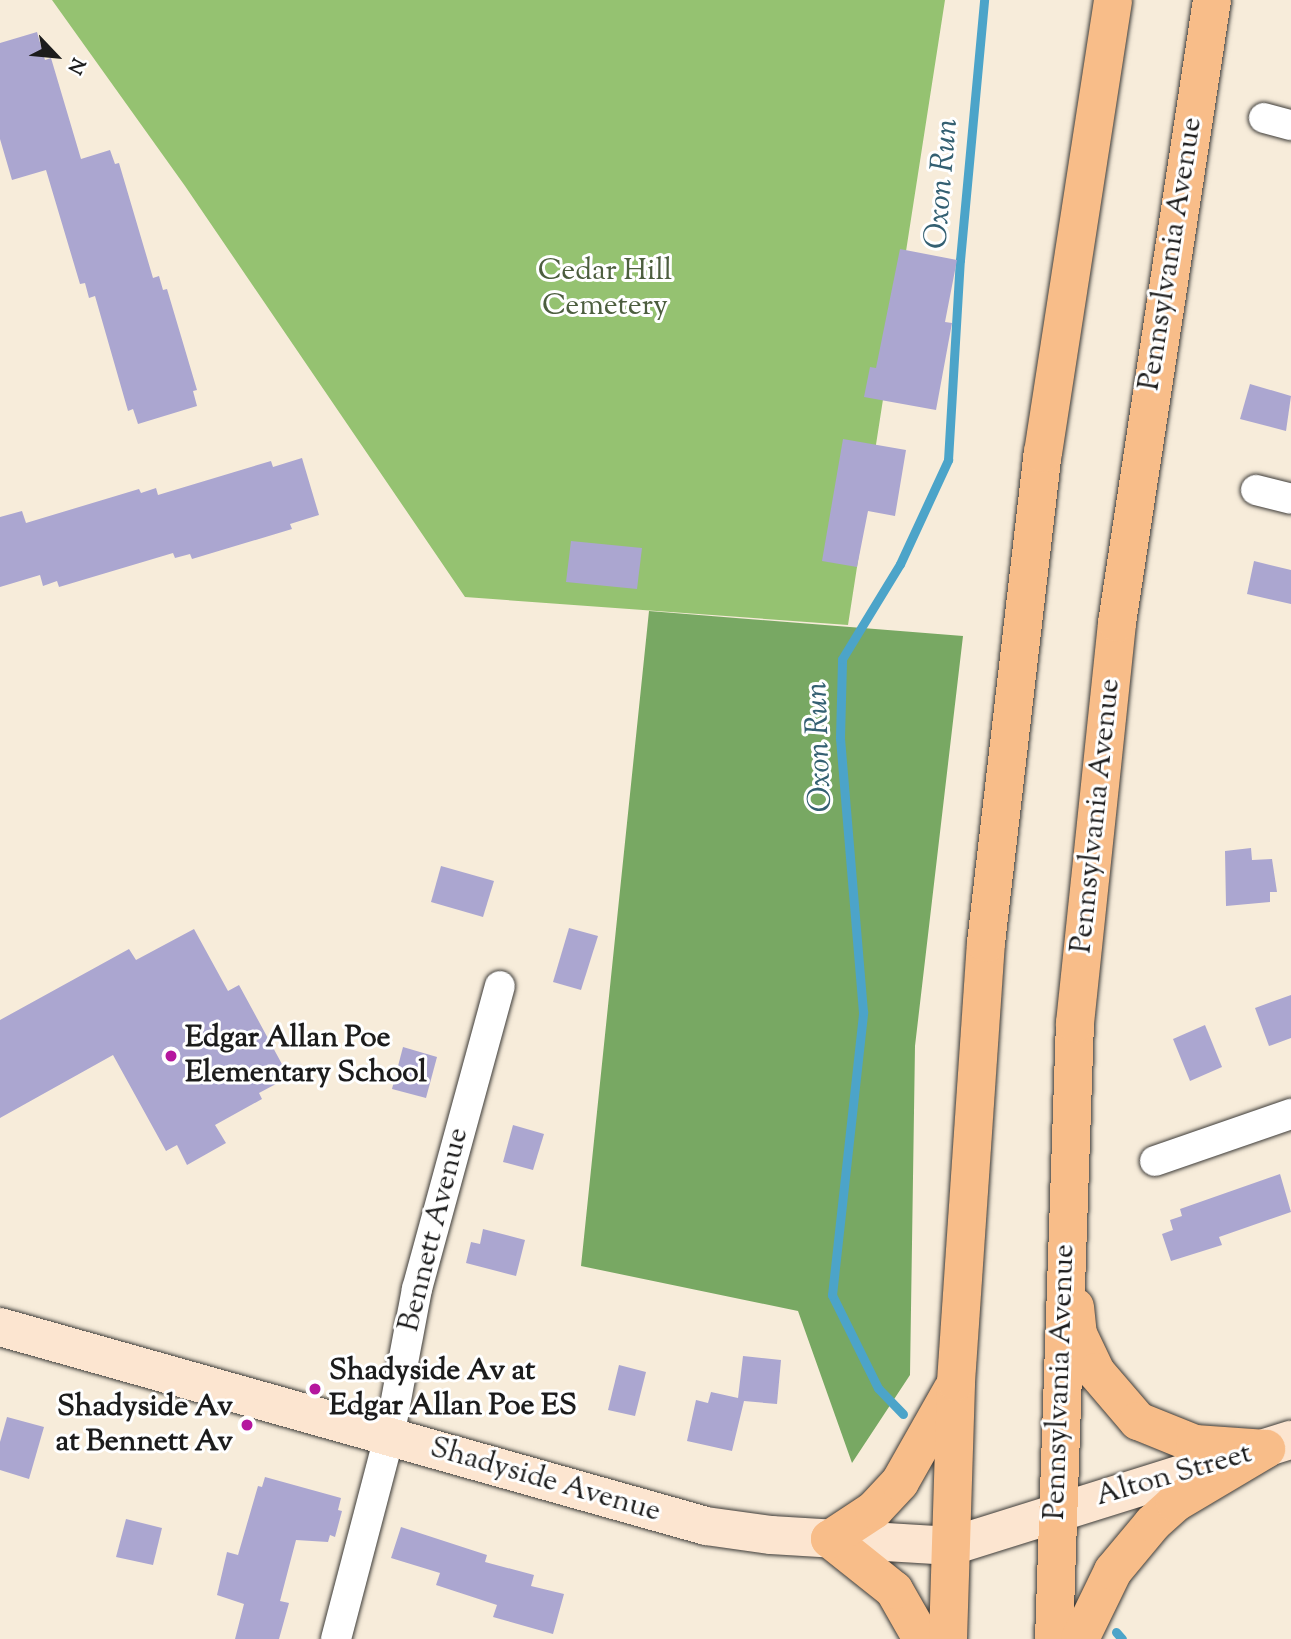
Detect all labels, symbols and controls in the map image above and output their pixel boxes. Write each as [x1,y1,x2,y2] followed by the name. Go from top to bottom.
[21,21,91,91] north arrow
[60,53,91,78] text: N
[1133,115,1211,393] street label: Pennsylvania Avenue
[918,117,968,251] water label: Oxon Run
[538,254,672,324] park label: Cedar Hill Cemetery
[1065,677,1129,955] street label: Pennsylvania Avenue
[799,681,841,813] water label: Oxon Run
[185,1021,427,1092] place label: Edgar Allan Poe Elementary School
[163,1048,179,1064] marker: Edgar Allan Poe Elementary School
[392,1124,478,1336] street label: Bennett Avenue
[1038,1243,1084,1521] street label: Pennsylvania Avenue
[329,1354,577,1424] place label: Shadyside Av at Edgar Allan Poe ES
[307,1381,323,1397] marker: Shadyside Av at Edgar Allan Poe ES
[56,1390,233,1460] place label: Shadyside Av at Bennett Av
[239,1417,255,1433] marker: Shadyside Av at Bennett Av
[426,1431,664,1531] street label: Shadyside Avenue
[1092,1437,1256,1515] street label: Alton Street

